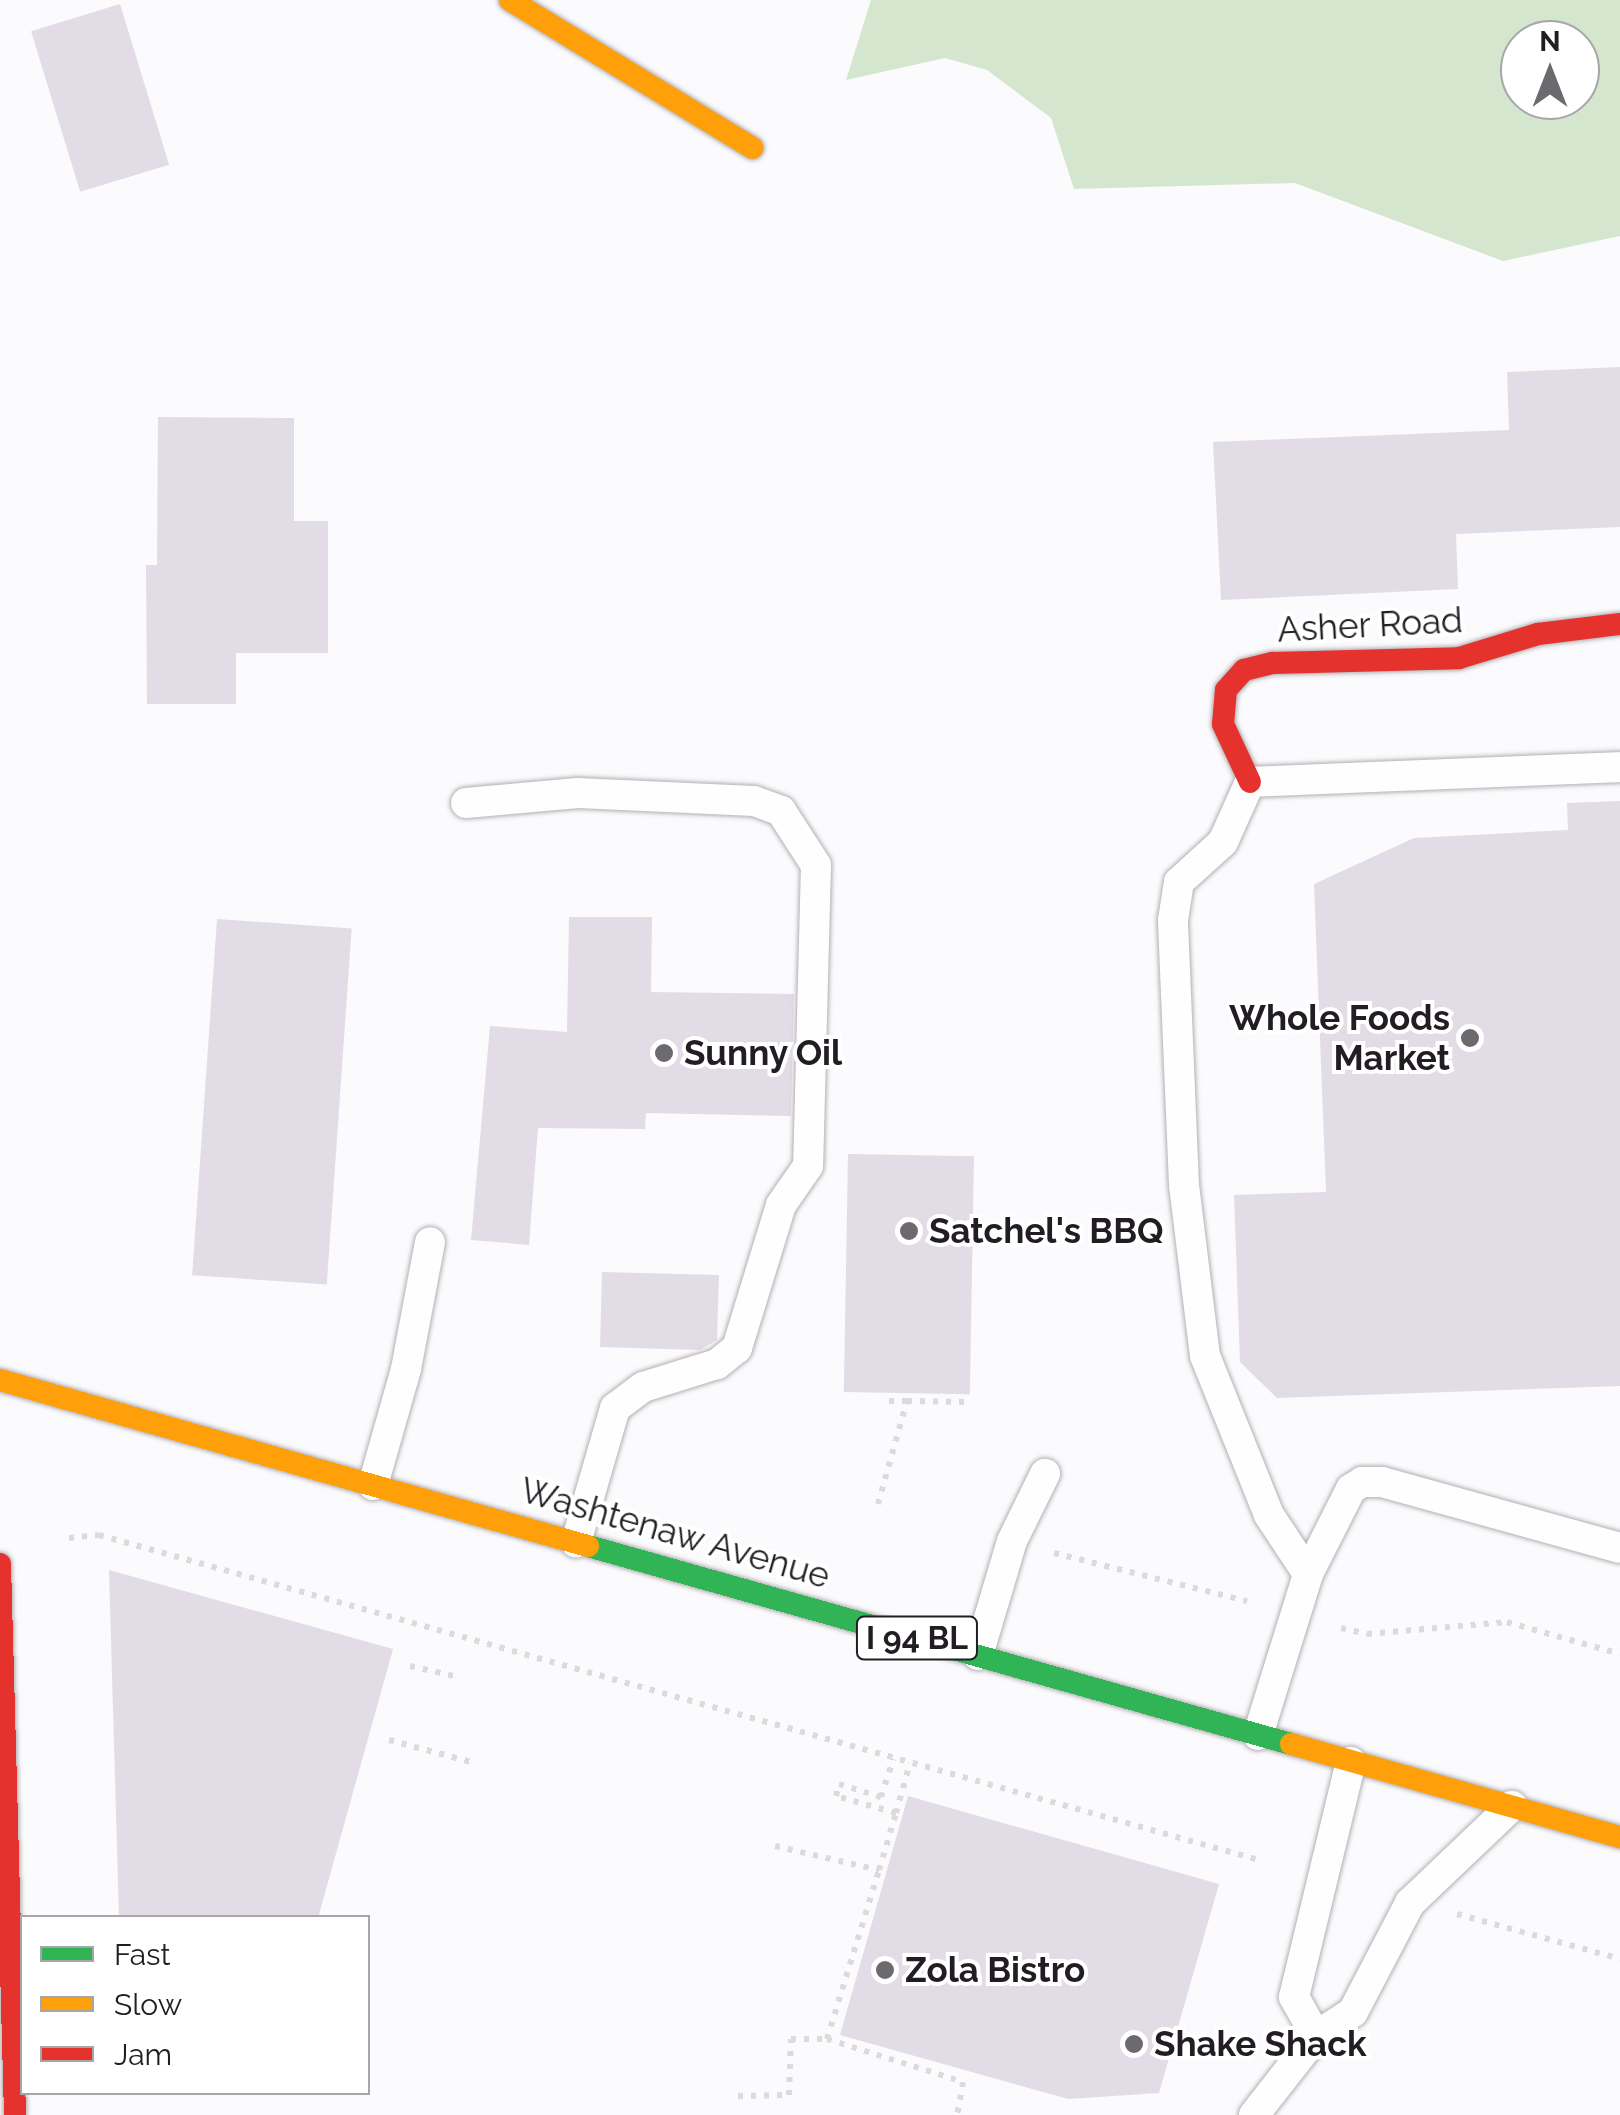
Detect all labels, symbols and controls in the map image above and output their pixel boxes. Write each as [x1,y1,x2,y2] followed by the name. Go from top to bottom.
[1500,20,1600,120] north arrow
[1539,25,1561,58] text: N
[1276,599,1464,651] street label: Asher Road
[1229,997,1450,1079] place label: Whole Foods Market
[1459,1027,1481,1049] marker: Whole Foods Market
[684,1032,843,1074] place label: Sunny Oil
[653,1042,675,1064] marker: Sunny Oil
[929,1210,1163,1252] place label: Satchel's BBQ
[898,1220,920,1242] marker: Satchel's BBQ
[514,1468,836,1598] street label: Washtenaw Avenue
[854,1611,980,1665] road number: I 94 BL
[20,1915,370,2095] legend
[114,1937,171,1972] text: Fast
[905,1949,1085,1991] place label: Zola Bistro
[874,1959,896,1981] marker: Zola Bistro
[114,1987,182,2022] text: Slow
[1154,2023,1366,2065] place label: Shake Shack
[1123,2033,1145,2055] marker: Shake Shack
[114,2037,172,2072] text: Jam

